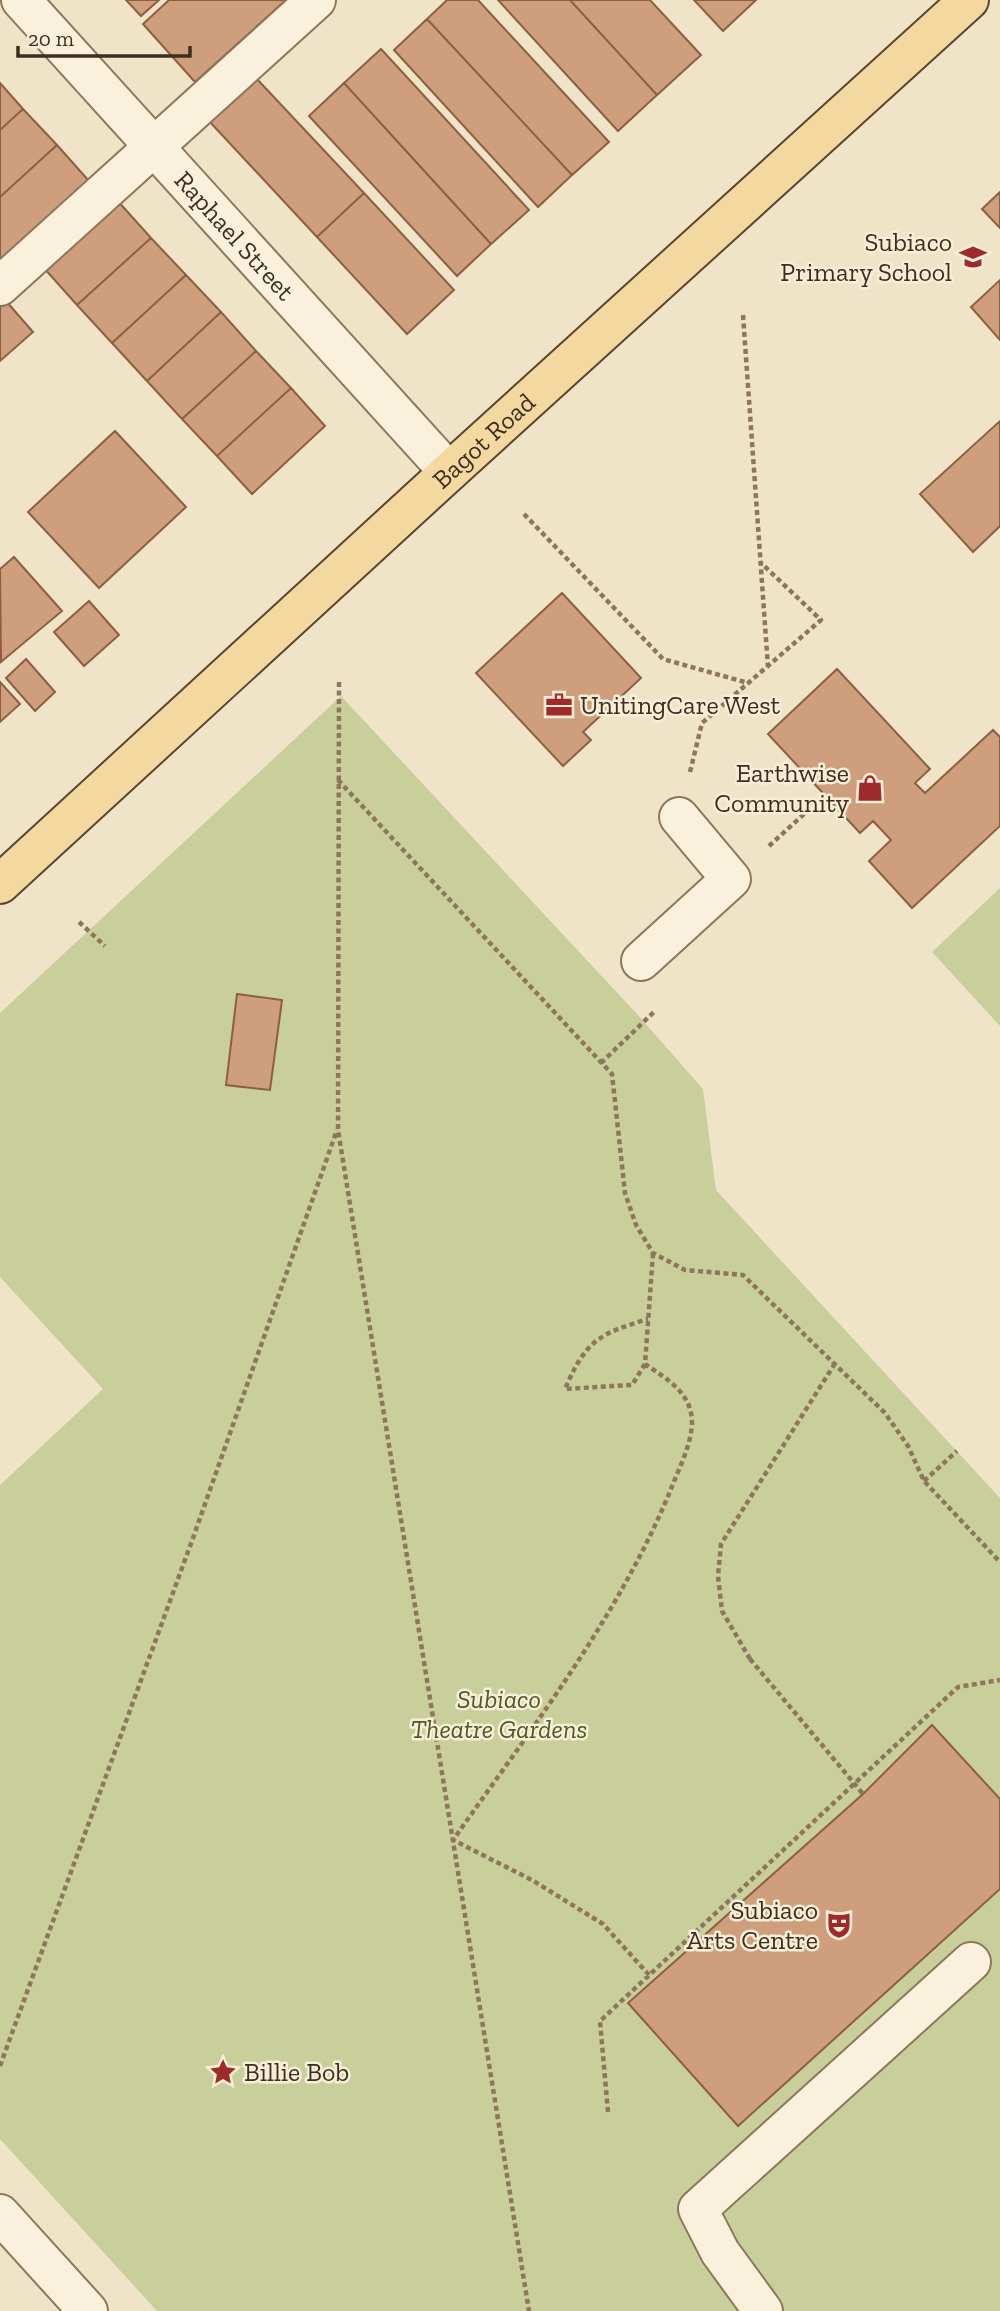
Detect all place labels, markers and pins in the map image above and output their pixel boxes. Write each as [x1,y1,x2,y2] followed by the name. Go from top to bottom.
[780,226,952,288] place label: Subiaco Primary School
[958,242,988,272] school or university icon: Subiaco Primary School
[580,689,781,721] place label: UnitingCare West
[544,690,574,720] office icon: UnitingCare West
[714,757,850,819] place label: Earthwise Community
[855,773,885,803] shop icon: Earthwise Community
[687,1894,818,1956] place label: Subiaco Arts Centre
[824,1910,854,1940] theatre icon: Subiaco Arts Centre
[244,2056,349,2088] place label: Billie Bob
[208,2057,238,2087] place icon: Billie Bob

